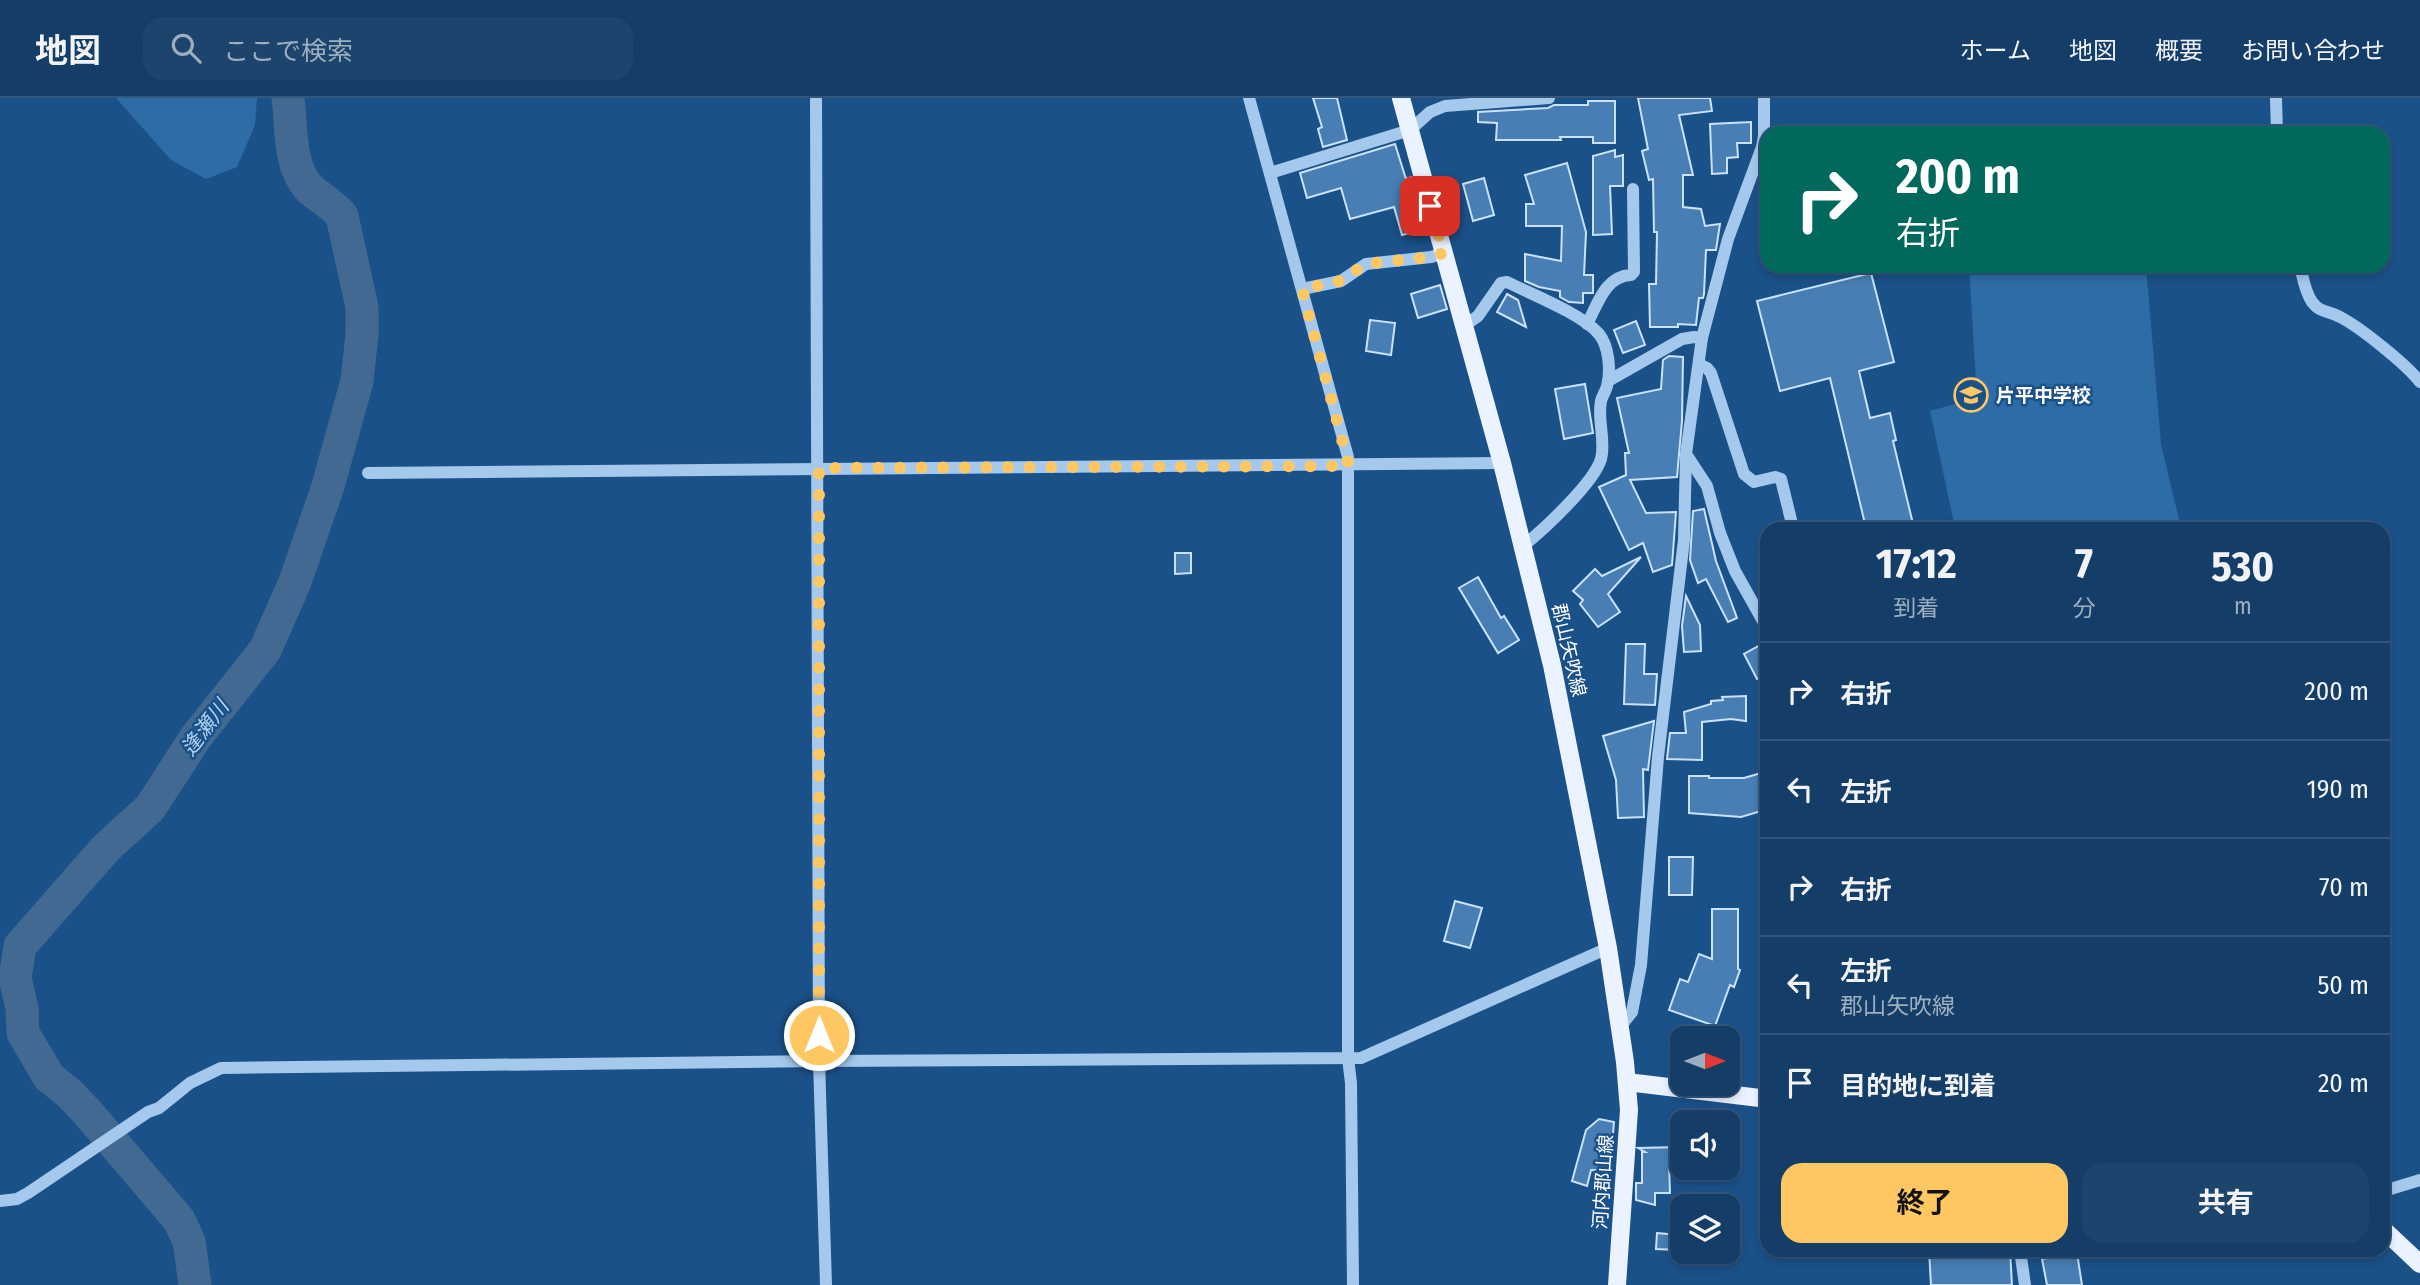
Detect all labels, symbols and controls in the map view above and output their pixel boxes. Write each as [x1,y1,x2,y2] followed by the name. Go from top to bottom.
[143,17,633,80] search box
[167,29,205,67] icon: search
[35,31,101,71] text: 地図
[223,36,353,67] text: ここで検索
[1960,37,2031,65] text: ホーム
[2069,37,2117,65] text: 地図
[2155,37,2203,65] text: 概要
[2241,37,2385,65] text: お問い合わせ
[1896,147,2020,206] text: 200 m
[1781,154,1872,245] icon: right
[1400,176,1460,236] pin
[1411,187,1449,225] icon: arrive
[1896,214,1960,252] text: 右折
[1952,376,1990,414] school or university icon: 片平中学校
[1996,384,2091,407] place label: 片平中学校
[1876,539,1957,589] text: 17:12
[2075,539,2093,589] text: 7
[2211,542,2274,592] text: 530
[2234,592,2252,620] text: m
[1893,594,1939,622] text: 到着
[2073,594,2096,622] text: 分
[1547,601,1591,699] street label: 郡山矢吹線
[1781,672,1819,710] icon: right
[2304,676,2369,707] text: 200 m
[1840,679,1892,710] text: 右折
[176,693,236,761] water label: 逢瀬川
[1781,770,1819,808] icon: left
[2307,774,2369,805] text: 190 m
[1840,777,1892,808] text: 左折
[1781,868,1819,906] icon: right
[2319,872,2369,903] text: 70 m
[1840,875,1892,906] text: 右折
[1840,956,1892,987] text: 左折
[1781,966,1819,1004] icon: left
[2317,970,2369,1001] text: 50 m
[1840,992,1955,1020] text: 郡山矢吹線
[782,998,856,1072] position arrow
[1670,1026,1740,1096] north arrow
[1670,1026,1740,1264] map controls
[1781,1064,1819,1102] icon: arrive
[2318,1068,2369,1099] text: 20 m
[1840,1071,1996,1102] text: 目的地に到着
[1670,1110,1740,1180] button: sound
[1588,1134,1618,1230] street label: 河内郡山線
[1781,1163,2068,1243] button: 終了
[2082,1163,2369,1243] button: 共有
[1670,1194,1740,1264] button: layers

